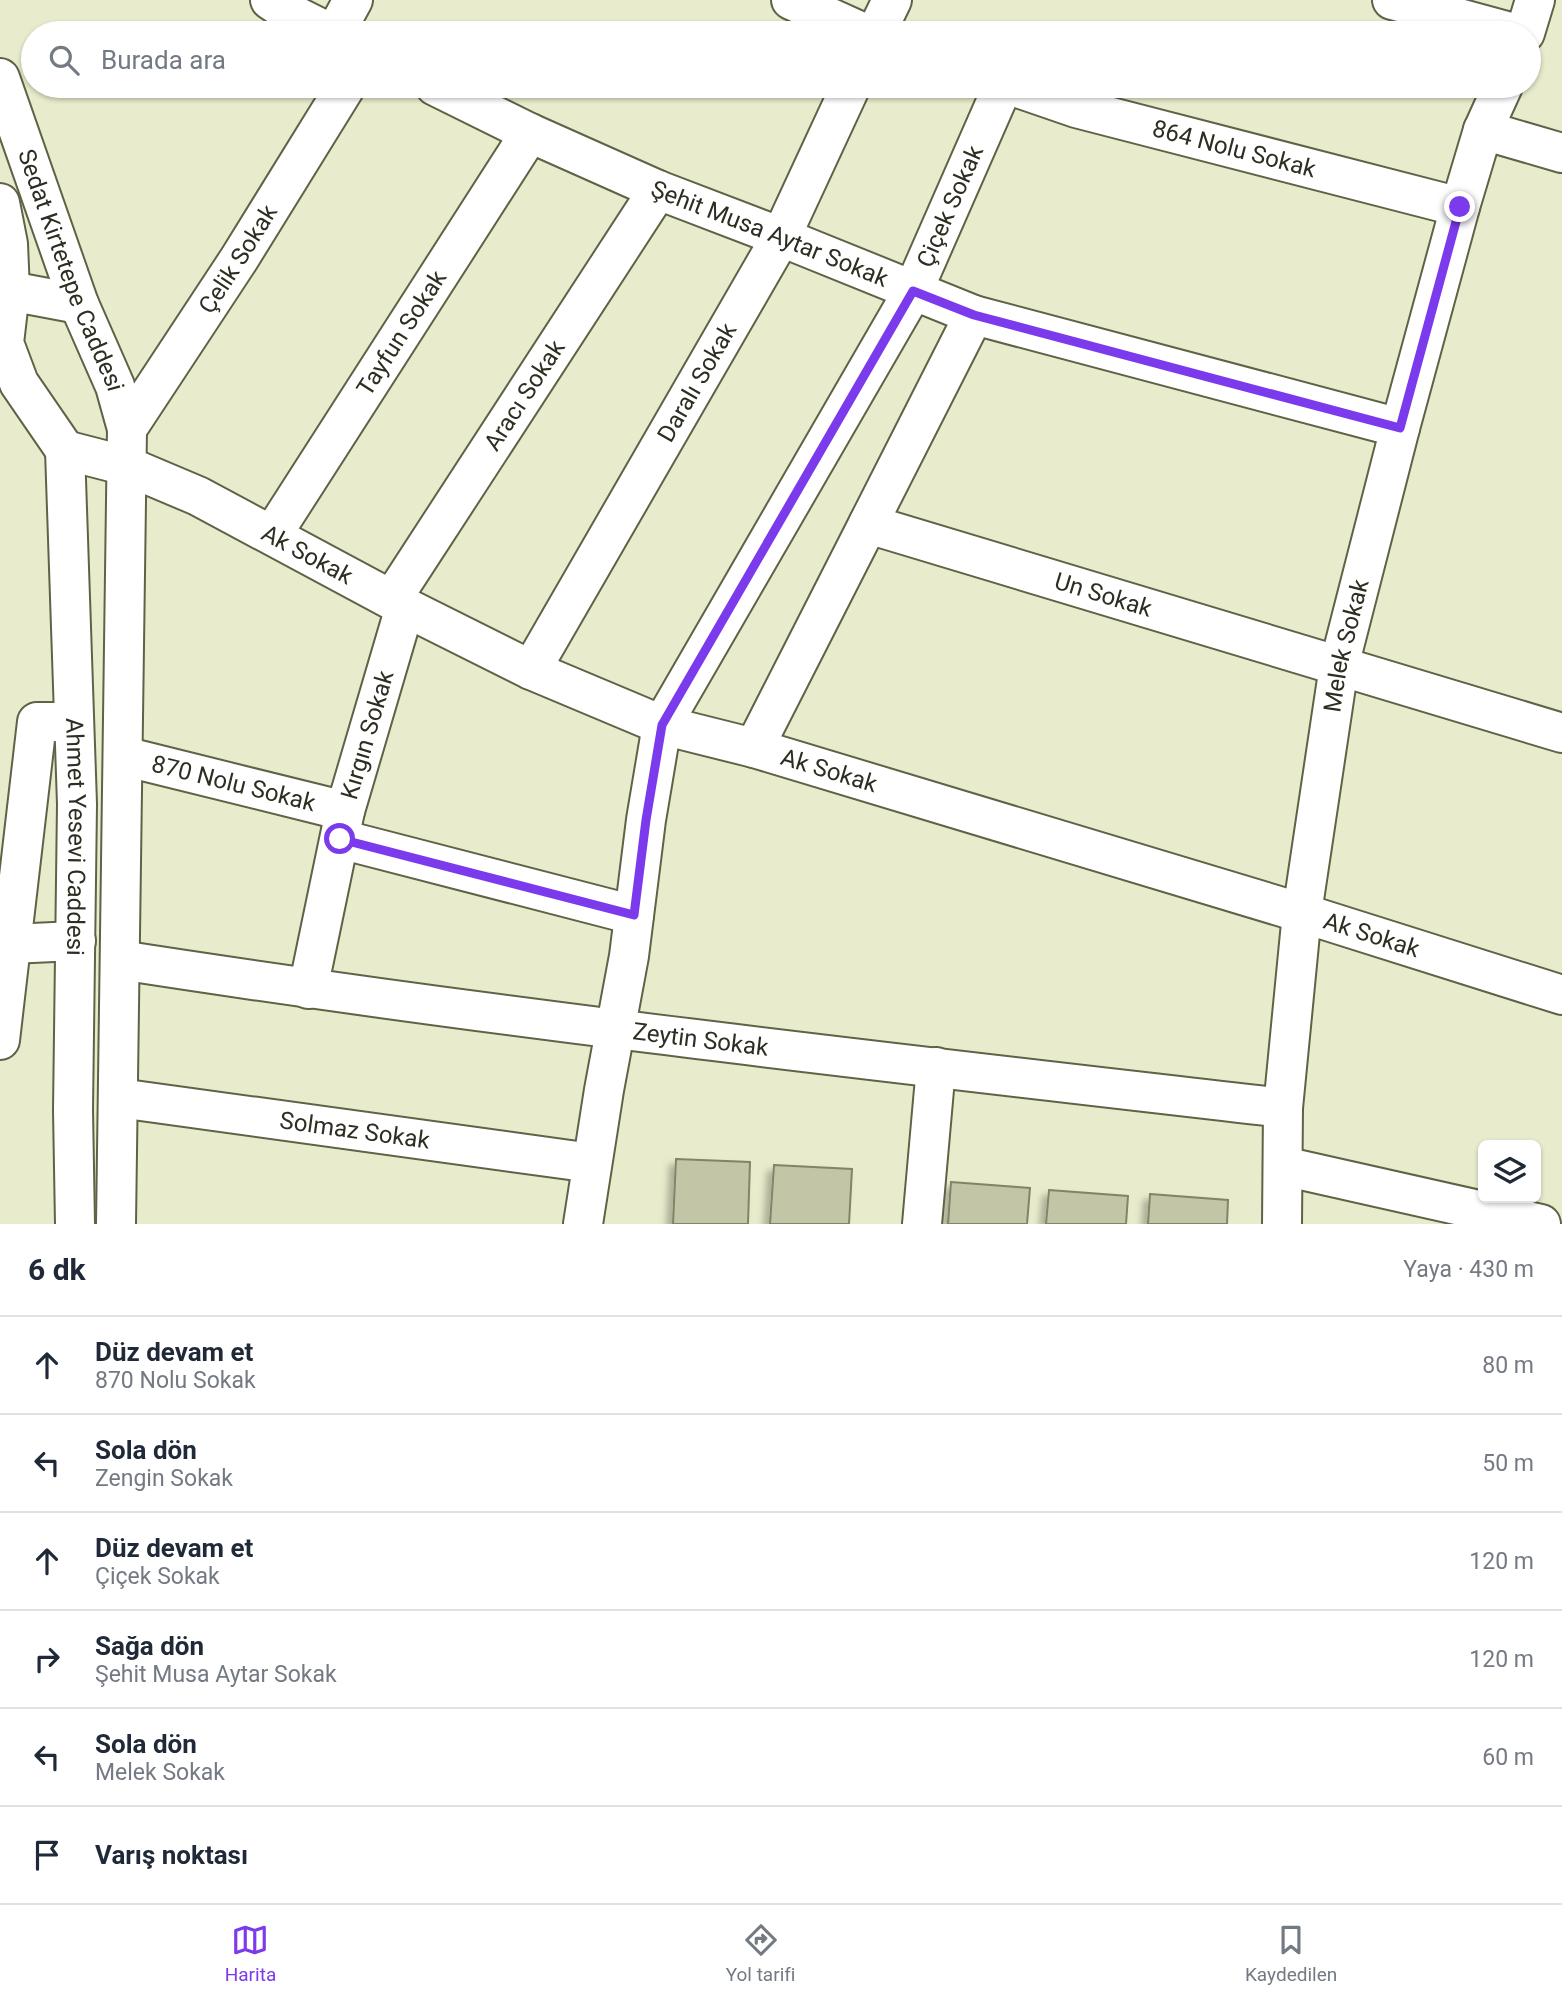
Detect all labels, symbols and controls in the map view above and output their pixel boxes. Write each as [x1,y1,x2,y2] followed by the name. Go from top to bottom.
[21,21,1541,98] search box
[45,41,83,79] icon: search
[101,45,226,75] text: Burada ara
[1149,114,1320,183] street label: 864 Nolu Sokak
[911,140,989,272] street label: Çiçek Sokak
[12,146,130,394] street label: Sedat Kirtetepe Caddesi
[647,175,893,293] street label: Şehit Musa Aytar Sokak
[1444,191,1475,222] route end
[193,199,284,319] street label: Çelik Sokak
[351,264,453,401] street label: Tayfun Sokak
[652,317,743,447] street label: Daralı Sokak
[478,334,571,456] street label: Aracı Sokak
[257,519,358,591] street label: Ak Sokak
[1051,567,1156,623] street label: Un Sokak
[1318,575,1375,714] street label: Melek Sokak
[335,667,400,803] street label: Kırgın Sokak
[60,717,91,956] street label: Ahmet Yesevi Caddesi
[777,743,881,798] street label: Ak Sokak
[149,750,319,817] street label: 870 Nolu Sokak
[324,823,355,854] route start
[1320,907,1424,963] street label: Ak Sokak
[631,1017,771,1062] street label: Zeytin Sokak
[278,1106,432,1155] street label: Solmaz Sokak
[1478,1140,1541,1203] map controls
[1478,1140,1541,1203] button: layers
[28,1252,86,1287] text: 6 dk
[1403,1256,1534,1283] text: Yaya · 430 m
[95,1337,253,1367] text: Düz devam et
[28,1346,66,1384] icon: ahead
[1482,1352,1534,1379] text: 80 m
[95,1367,256,1394] text: 870 Nolu Sokak
[95,1435,197,1465] text: Sola dön
[28,1444,66,1482] icon: left
[1482,1450,1534,1477] text: 50 m
[95,1465,233,1492] text: Zengin Sokak
[95,1533,253,1563] text: Düz devam et
[28,1542,66,1580] icon: ahead
[1469,1548,1534,1575] text: 120 m
[95,1563,220,1590] text: Çiçek Sokak
[95,1631,204,1661] text: Sağa dön
[28,1640,66,1678] icon: right
[1469,1646,1534,1673] text: 120 m
[95,1661,337,1688] text: Şehit Musa Aytar Sokak
[95,1729,197,1759] text: Sola dön
[28,1738,66,1776] icon: left
[1482,1744,1534,1771] text: 60 m
[95,1759,225,1786] text: Melek Sokak
[28,1836,66,1874] icon: arrive
[95,1840,248,1870] text: Varış noktası
[225,1921,276,1986] tab: Harita
[726,1921,795,1986] tab: Yol tarifi
[1245,1921,1337,1986] tab: Kaydedilen

